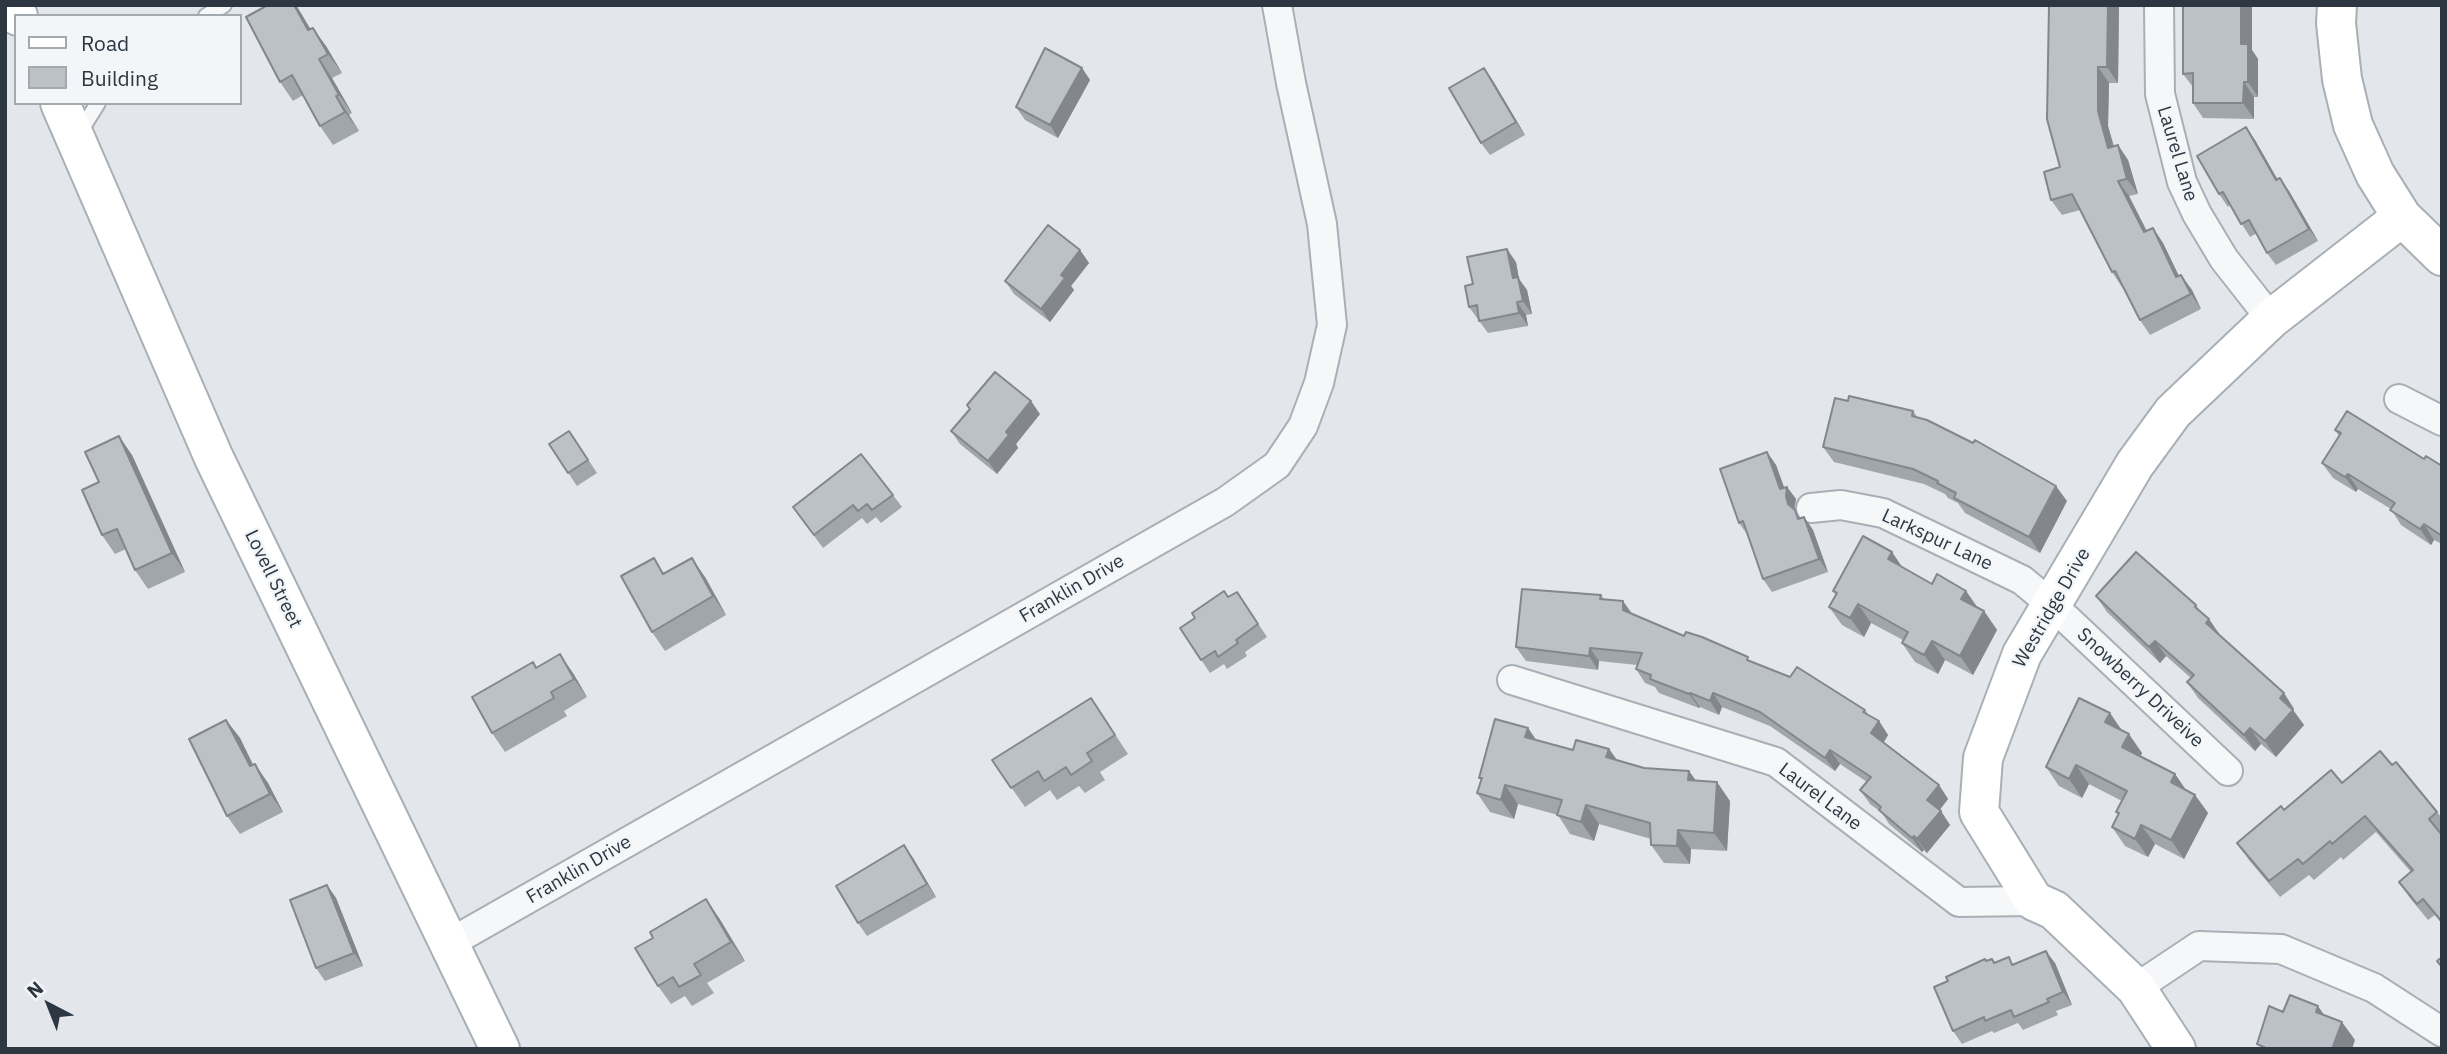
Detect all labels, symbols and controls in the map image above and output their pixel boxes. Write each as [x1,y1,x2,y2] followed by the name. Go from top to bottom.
[14,14,242,105] legend
[81,29,129,57] text: Road
[81,64,158,92] text: Building
[2152,104,2202,204] street label: Laurel Lane
[1878,504,1996,576] street label: Larkspur Lane
[239,526,307,632] street label: Lovell Street
[2008,544,2096,672] street label: Westridge Drive
[1015,550,1129,628] street label: Franklin Drive
[2072,623,2208,753] street label: Snowberry Driveive
[1774,758,1866,836] street label: Laurel Lane
[522,831,636,909] street label: Franklin Drive
[14,970,84,1040] north arrow
[22,976,48,1003] text: N

